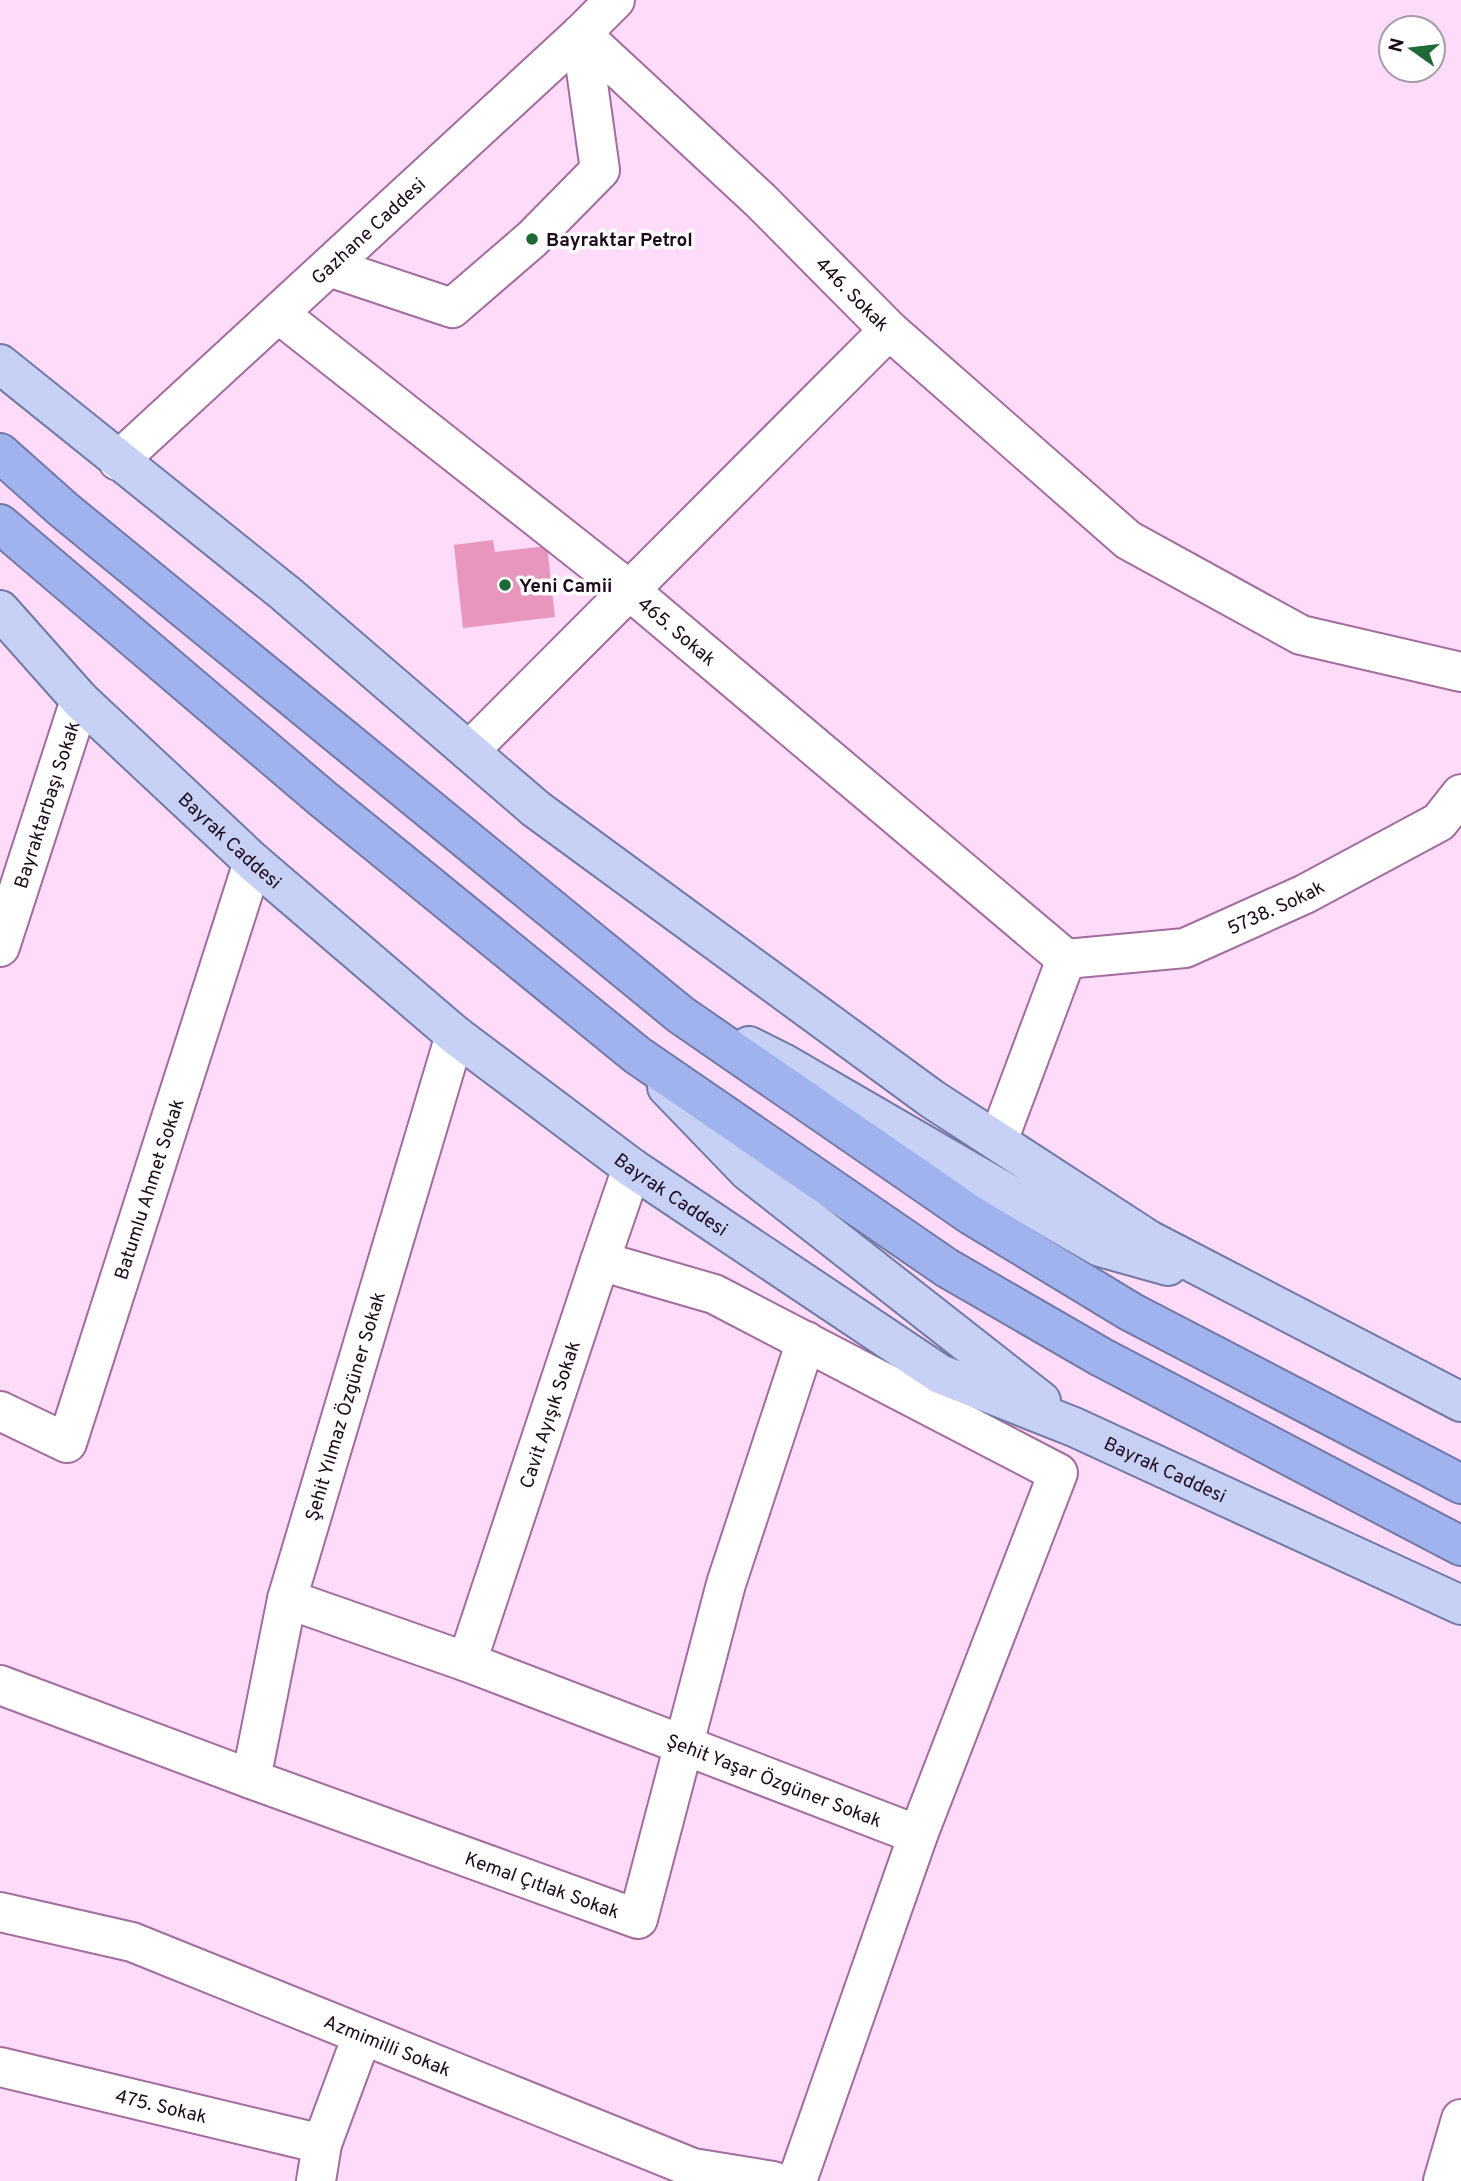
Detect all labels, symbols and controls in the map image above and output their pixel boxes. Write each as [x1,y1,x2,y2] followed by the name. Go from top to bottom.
[1377,14,1447,84] north arrow
[1384,36,1411,55] text: N
[307,173,432,291] street label: Gazhane Caddesi
[546,229,693,253] place label: Bayraktar Petrol
[524,231,540,247] marker: Bayraktar Petrol
[809,253,893,337] street label: 446. Sokak
[519,575,612,599] place label: Yeni Camii
[497,577,513,593] marker: Yeni Camii
[632,593,720,672] street label: 465. Sokak
[10,718,86,892] street label: Bayraktarbaşı Sokak
[172,788,286,895] street label: Bayrak Caddesi
[1224,876,1329,941] street label: 5738. Sokak
[110,1096,190,1283] street label: Batumlu Ahmet Sokak
[609,1149,732,1243] street label: Bayrak Caddesi
[301,1289,392,1524] street label: Şehit Yılmaz Özgüner Sokak
[515,1338,587,1492] street label: Cavit Ayışık Sokak
[1099,1432,1230,1509] street label: Bayrak Caddesi
[663,1730,885,1834] street label: Şehit Yaşar Özgüner Sokak
[461,1847,623,1925] street label: Kemal Çıtlak Sokak
[320,2010,454,2083] street label: Azmimilli Sokak
[113,2085,209,2130] street label: 475. Sokak

